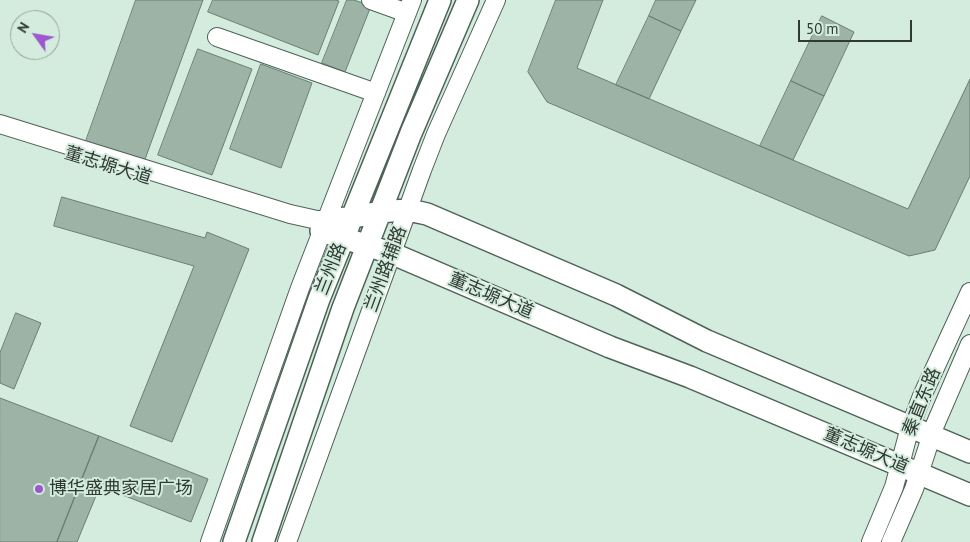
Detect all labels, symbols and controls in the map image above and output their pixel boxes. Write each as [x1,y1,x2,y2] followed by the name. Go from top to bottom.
[10,10,60,60] north arrow
[800,10,914,42] scale bar
[13,19,33,36] text: N
[806,19,839,38] text: 50 m
[62,143,154,189] street label: 董志塬大道
[360,223,412,315] street label: 兰州路辅路
[311,240,351,298] street label: 兰州路
[445,268,537,324] street label: 董志塬大道
[899,365,945,439] street label: 秦直东路
[820,423,912,479] street label: 董志塬大道
[49,478,193,500] place label: 博华盛典家居广场
[33,483,45,495] marker: 博华盛典家居广场

